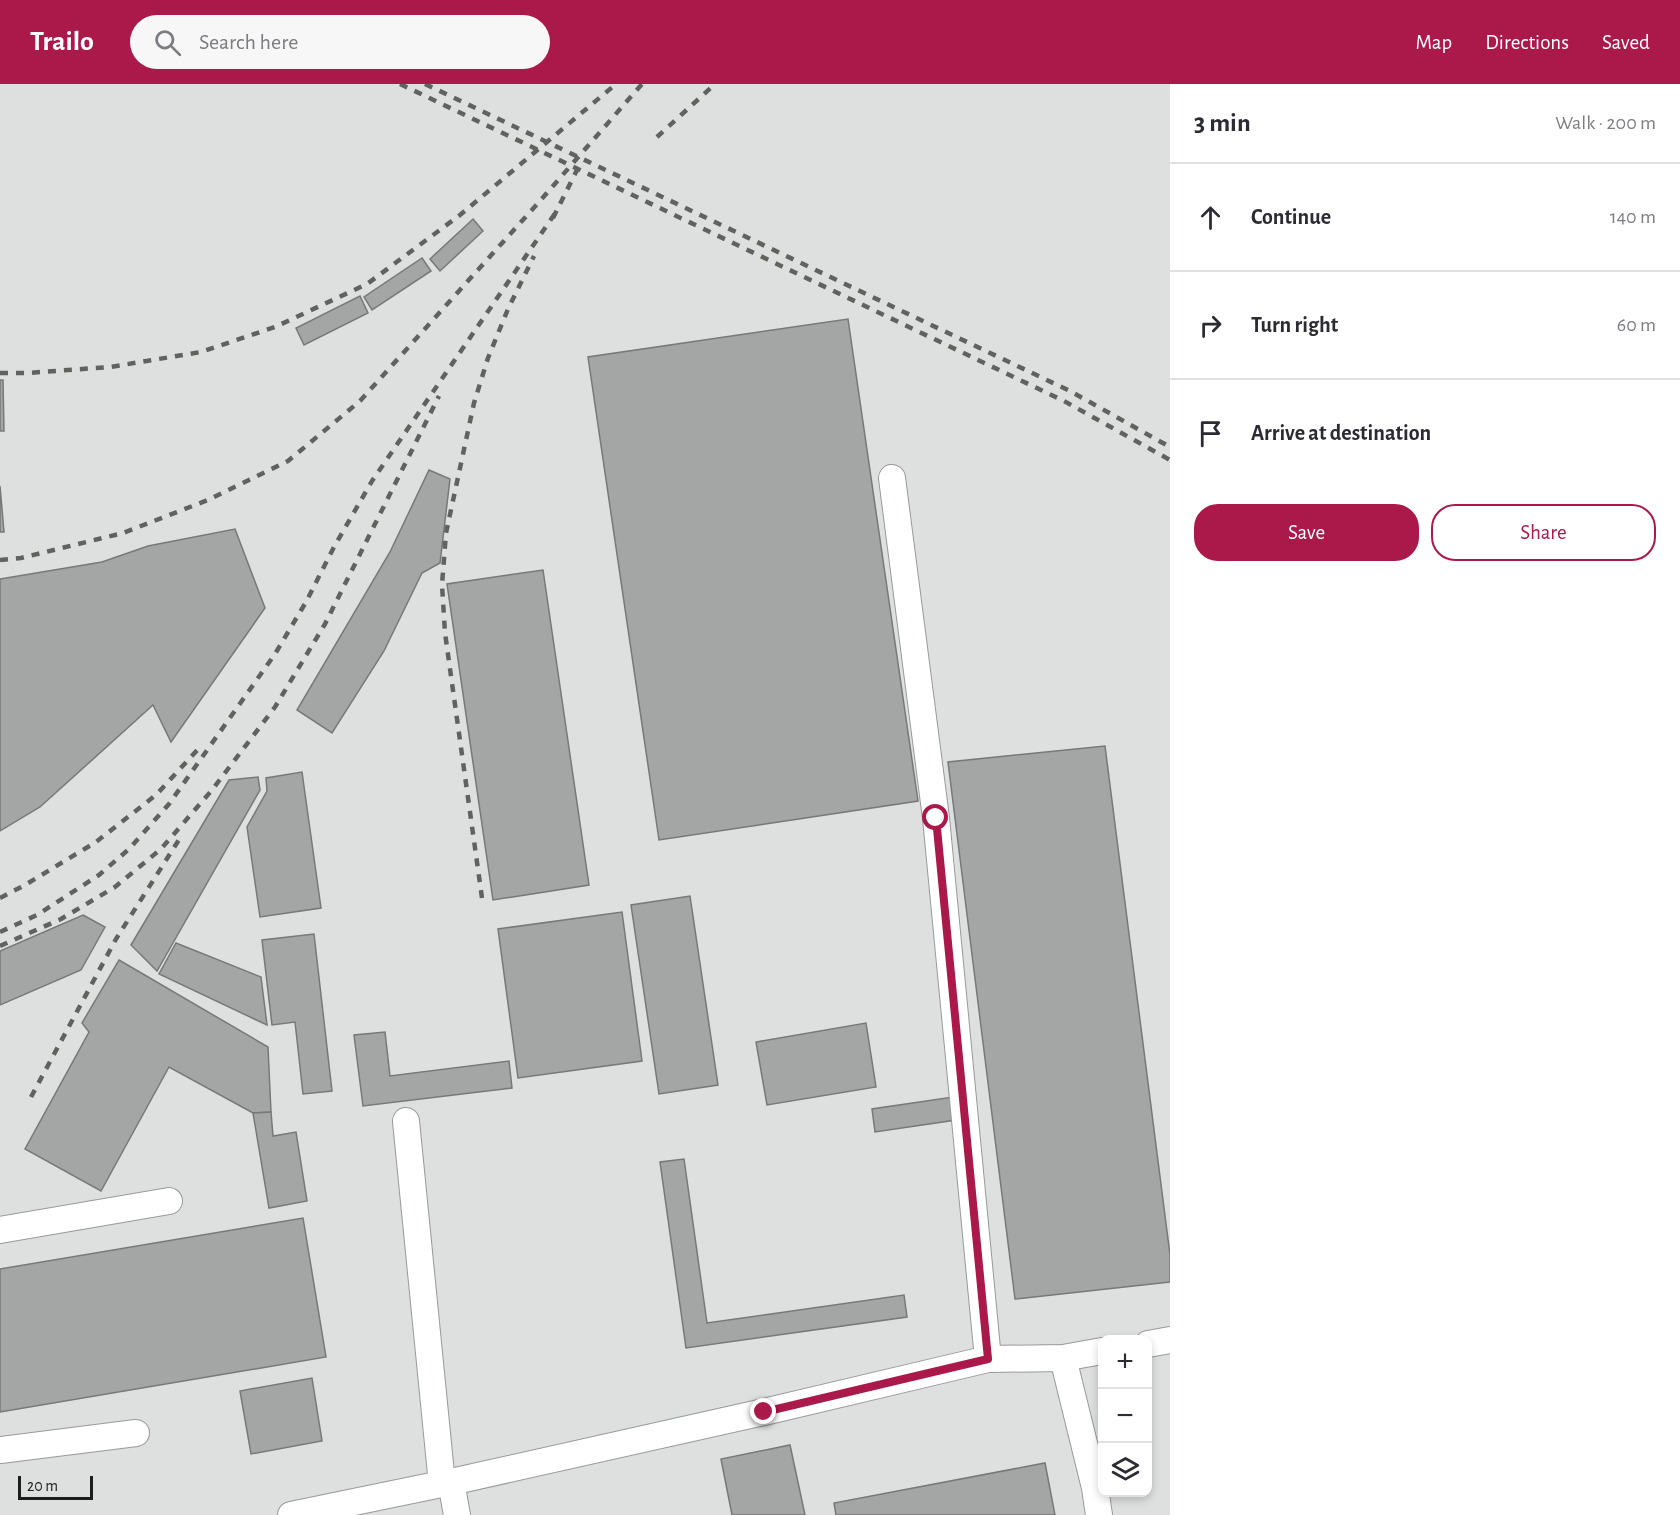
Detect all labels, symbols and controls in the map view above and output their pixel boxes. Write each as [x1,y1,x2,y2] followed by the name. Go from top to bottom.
[130,15,550,69] search box
[151,26,184,59] icon: search
[30,28,94,56] text: Trailo
[199,31,298,53] text: Search here
[1416,32,1452,53] text: Map
[1485,32,1569,53] text: Directions
[1602,32,1650,53] text: Saved
[1194,110,1251,136] text: 3 min
[1555,113,1656,133] text: Walk · 200 m
[1194,201,1227,234] icon: ahead
[1251,206,1331,228] text: Continue
[1610,207,1656,227] text: 140 m
[1194,309,1227,342] icon: right
[1251,314,1338,336] text: Turn right
[1617,315,1656,335] text: 60 m
[1194,417,1227,450] icon: arrive
[1251,422,1431,444] text: Arrive at destination
[1194,504,1419,561] button: Save
[1431,504,1656,561] button: Share
[922,804,948,830] route start
[1098,1335,1152,1497] map controls
[1098,1335,1152,1389] button: +
[1098,1389,1152,1443] button: −
[750,1398,776,1424] route end
[1098,1443,1152,1497] button: layers
[18,1473,93,1500] scale bar
[27,1478,58,1494] text: 20 m

